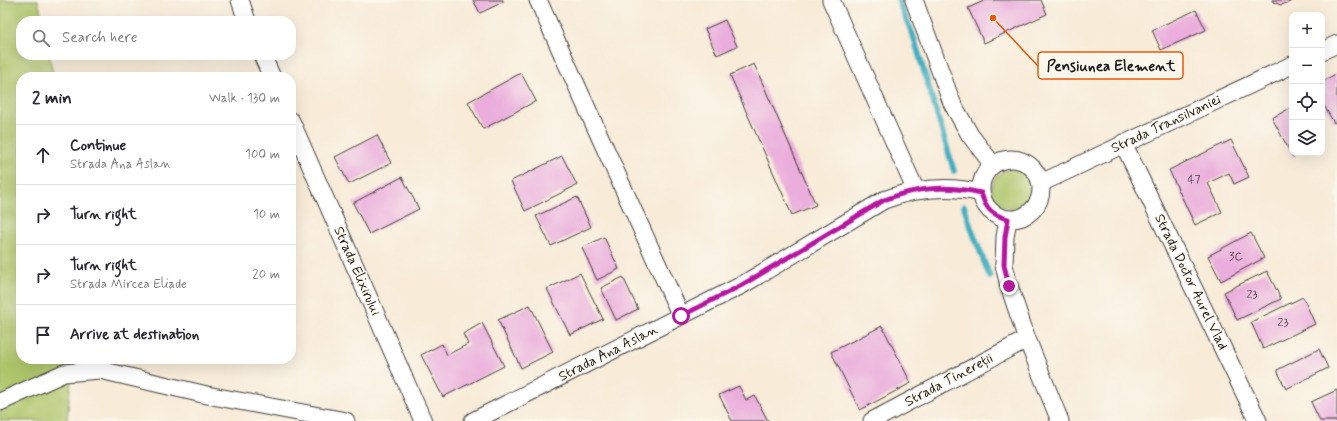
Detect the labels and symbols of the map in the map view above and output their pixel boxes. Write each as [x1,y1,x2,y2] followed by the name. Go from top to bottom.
[1038,52,1183,79] callout: Pensiunea Element
[1047,57,1177,77] text: Pensiunea Element
[1108,91,1224,157] street label: Strada Transilvaniei
[1187,172,1201,188] house number: 47
[1150,211,1232,353] street label: Strada Doctor Aurel Vlad
[329,224,385,318] street label: Strada Elixirului
[1229,249,1243,265] house number: 3C
[1000,277,1018,295] route end
[1247,287,1257,303] house number: 23
[672,307,690,325] route start
[1278,315,1288,331] house number: 23
[556,320,660,386] street label: Strada Ana Aslan
[902,349,996,411] street label: Strada Tinereții

